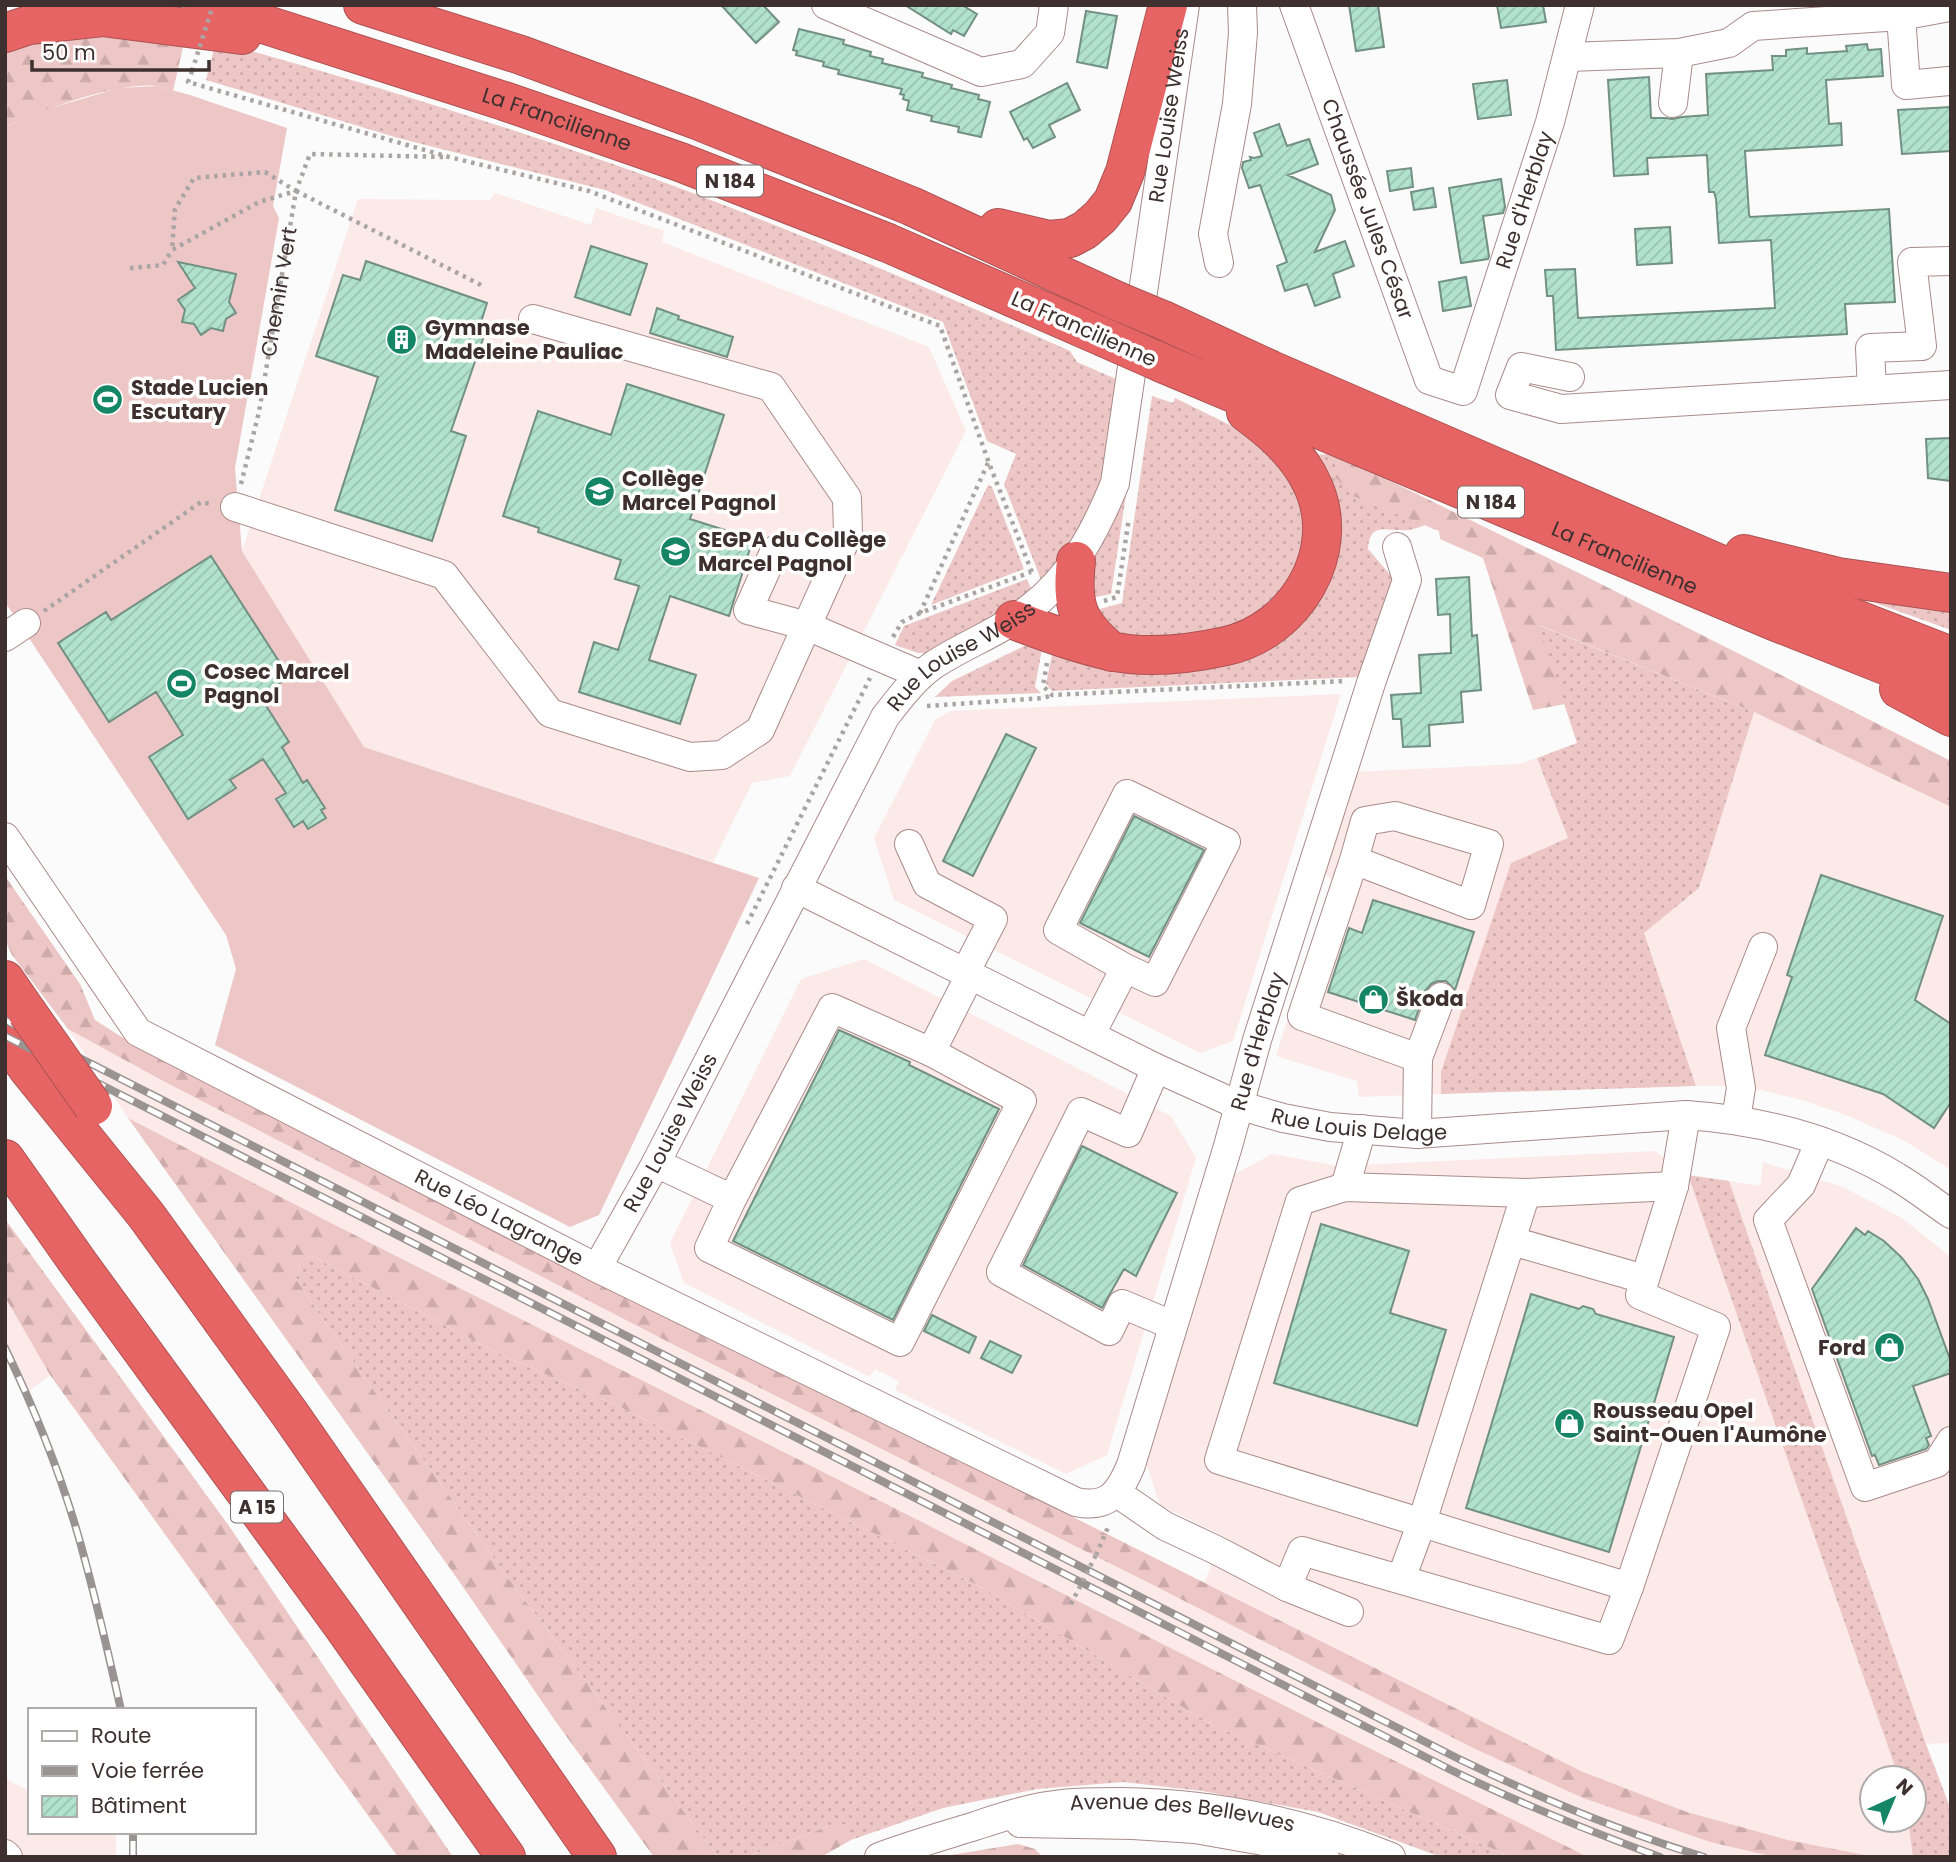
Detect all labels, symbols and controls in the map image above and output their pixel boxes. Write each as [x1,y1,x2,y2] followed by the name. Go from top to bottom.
[1141,26,1195,205] street label: Rue Louise Weiss
[32,28,208,72] scale bar
[42,38,96,67] text: 50 m
[479,80,636,158] street label: La Francilienne
[1315,95,1421,323] street label: Chaussée Jules César
[1488,127,1560,272] street label: Rue d'Herblay
[697,166,763,196] road number: N 184
[253,225,304,359] street label: Chemin Vert
[1007,284,1161,374] street label: La Francilienne
[425,313,624,366] place label: Gymnase Madeleine Pauliac
[385,323,419,357] building icon: Gymnase Madeleine Pauliac
[131,373,269,426] place label: Stade Lucien Escutary
[91,383,125,417] sports icon: Stade Lucien Escutary
[622,464,776,517] place label: Collège Marcel Pagnol
[582,474,616,508] school or university icon: Collège Marcel Pagnol
[1458,486,1524,517] road number: N 184
[1547,514,1702,601] street label: La Francilienne
[698,525,886,578] place label: SEGPA du Collège Marcel Pagnol
[658,535,692,569] school or university icon: SEGPA du Collège Marcel Pagnol
[880,594,1042,717] street label: Rue Louise Weiss
[204,657,350,710] place label: Cosec Marcel Pagnol
[164,667,198,701] sports icon: Cosec Marcel Pagnol
[1223,968,1292,1114] street label: Rue d'Herblay
[1356,982,1390,1016] shop icon: Škoda
[1396,984,1464,1013] place label: Škoda
[616,1048,724,1217] street label: Rue Louise Weiss
[1268,1100,1448,1148] street label: Rue Louis Delage
[410,1162,589,1273] street label: Rue Léo Lagrange
[1872,1331,1906,1365] shop icon: Ford
[1818,1333,1866,1362] place label: Ford
[1593,1396,1827,1449] place label: Rousseau Opel Saint-Ouen l'Aumône
[1553,1406,1587,1440] shop icon: Rousseau Opel Saint-Ouen l'Aumône
[231,1492,283,1522] road number: A 15
[28,1708,256,1834] legend
[91,1721,151,1750] text: Route
[91,1756,204,1785] text: Voie ferrée
[1858,1764,1928,1834] north arrow
[1890,1772,1919,1802] text: N
[1069,1787,1298,1839] street label: Avenue des Bellevues
[91,1791,187,1820] text: Bâtiment

